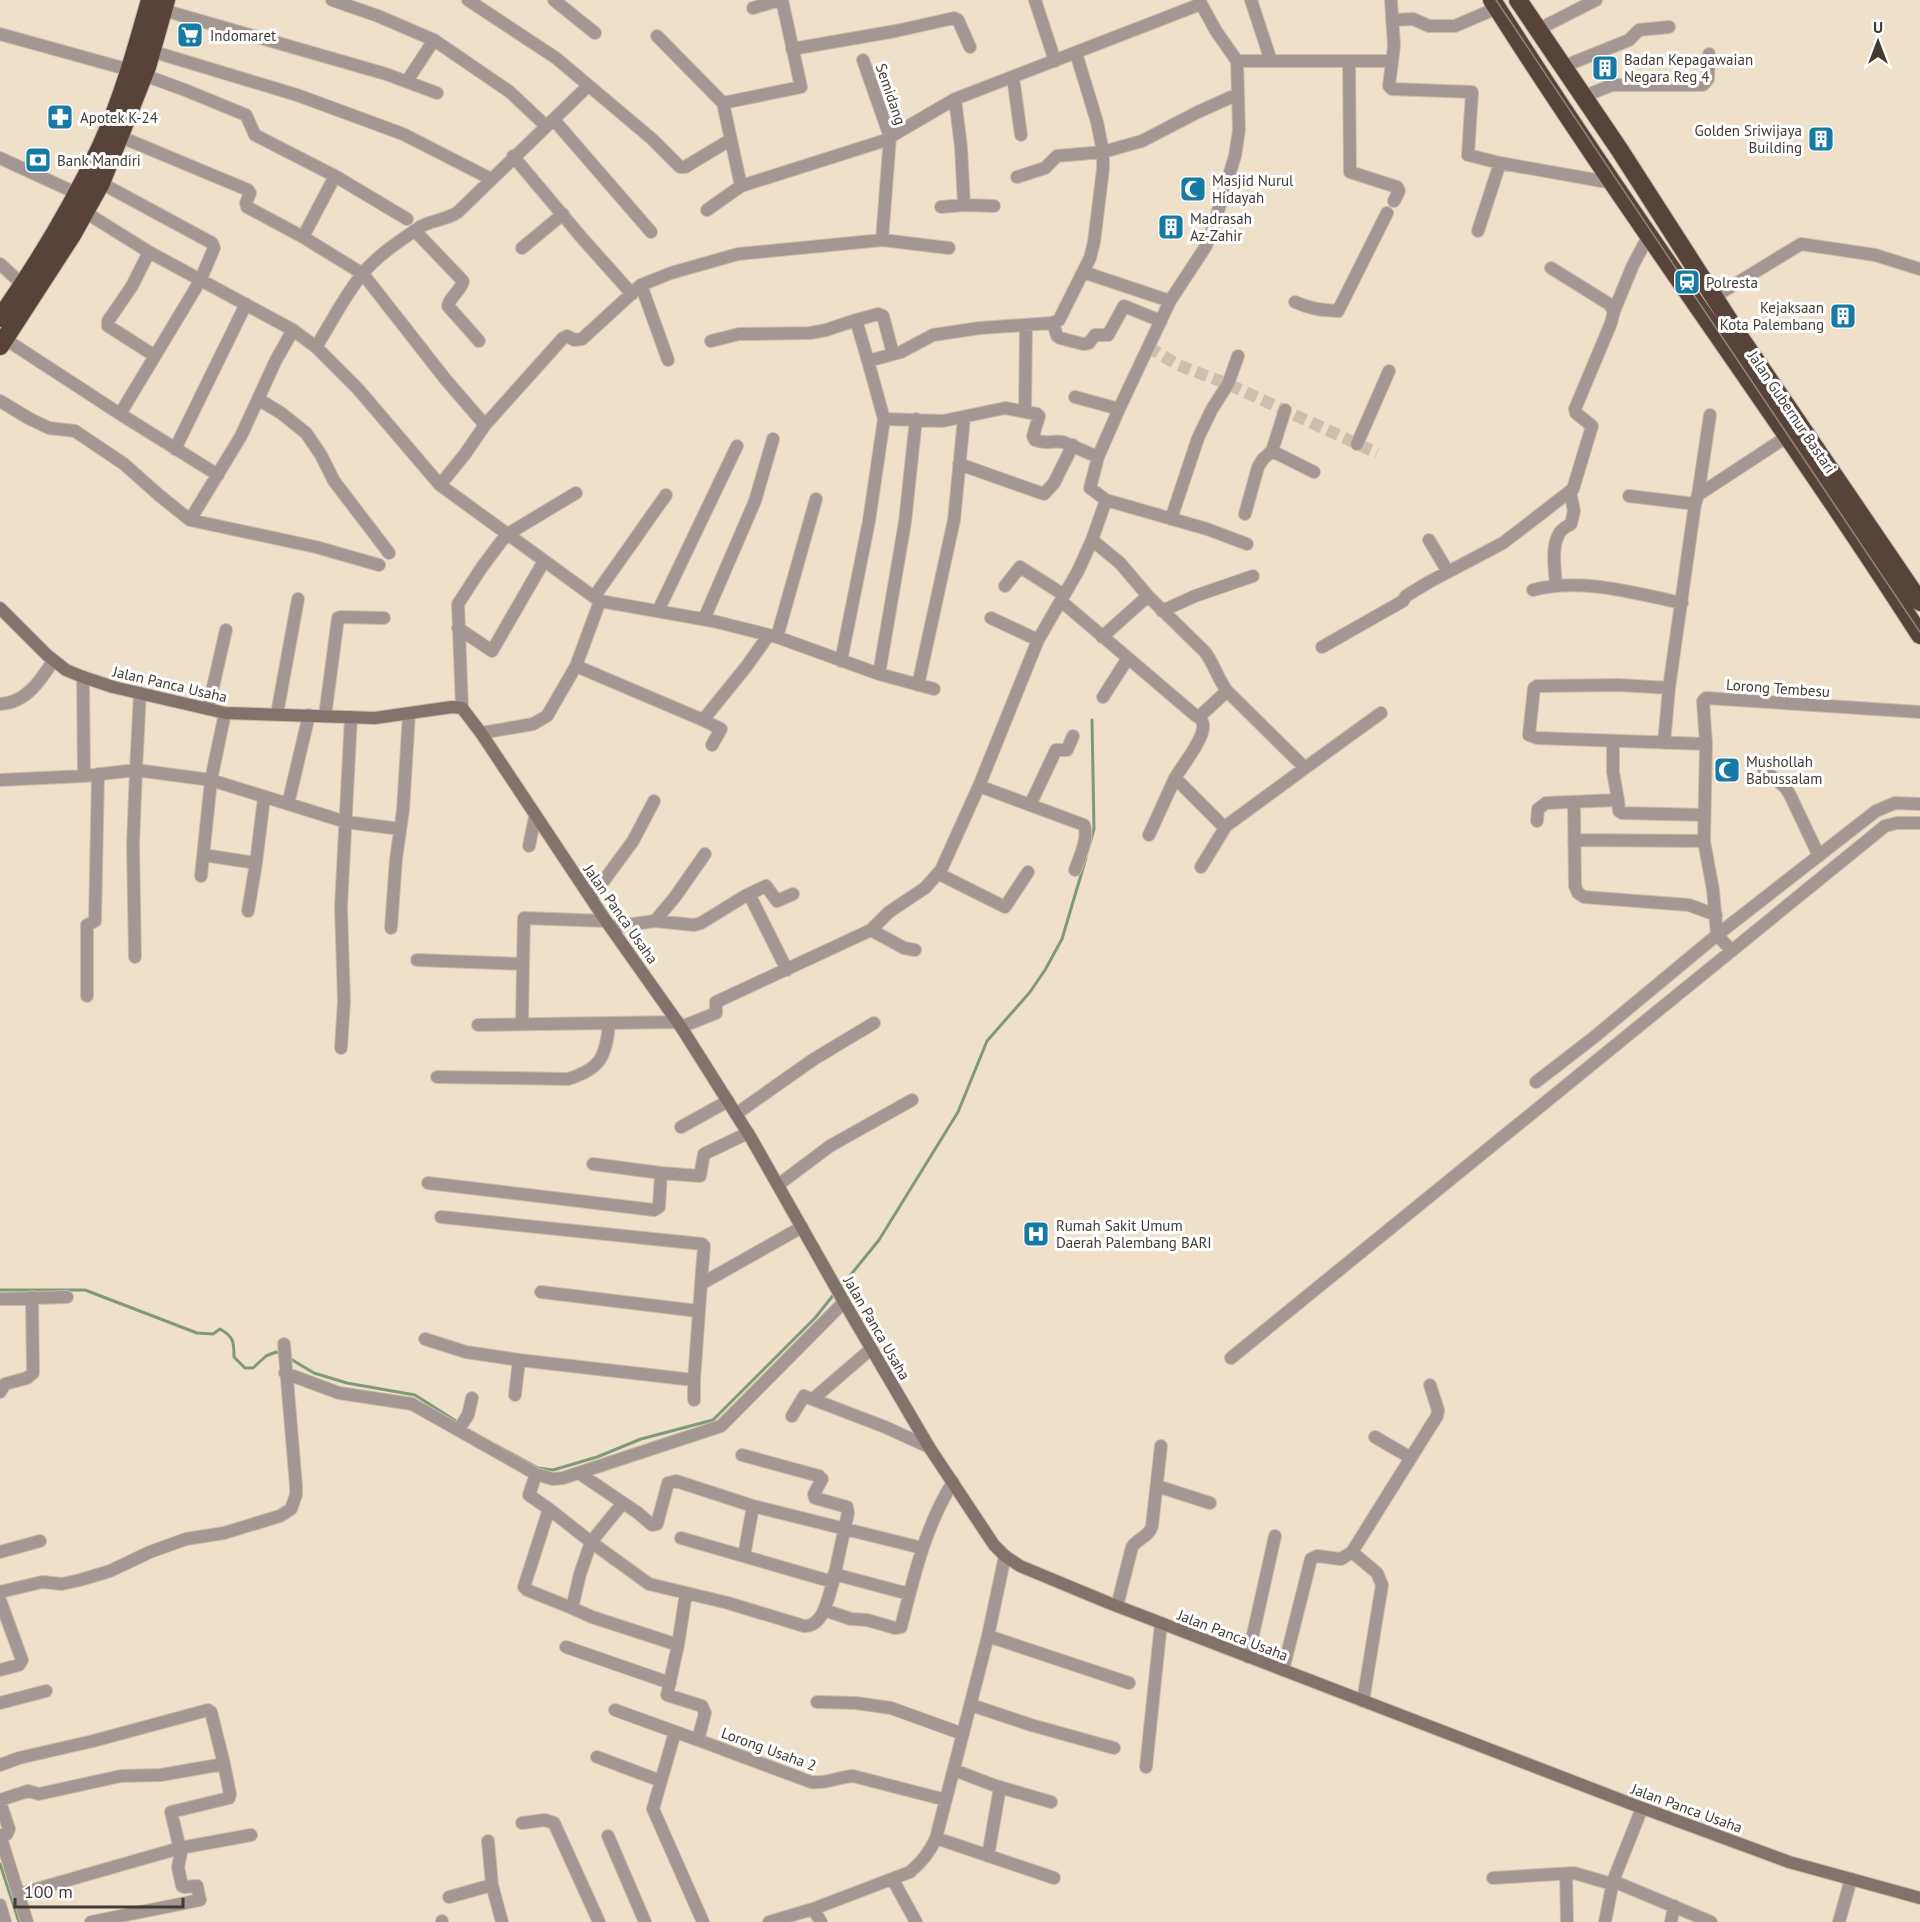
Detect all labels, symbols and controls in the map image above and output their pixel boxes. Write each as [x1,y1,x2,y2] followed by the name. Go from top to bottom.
[1848,12,1908,72] north arrow
[1873,17,1883,37] text: U
[175,20,205,50] supermarket icon: Indomaret
[210,26,276,45] place label: Indomaret
[1624,50,1753,86] place label: Badan Kepagawaian Negara Reg 4
[1590,53,1620,83] building icon: Badan Kepagawaian Negara Reg 4
[872,61,910,127] street label: Semidang
[45,102,75,132] pharmacy icon: Apotek K-24
[80,108,158,127] place label: Apotek K-24
[1694,121,1802,157] place label: Golden Sriwijaya Building
[1806,124,1836,154] building icon: Golden Sriwijaya Building
[23,145,53,175] bank icon: Bank Mandiri
[57,151,141,170] place label: Bank Mandiri
[1212,171,1294,207] place label: Masjid Nurul Hidayah
[1178,174,1208,204] mosque icon: Masjid Nurul Hidayah
[1190,209,1252,245] place label: Madrasah Az-Zahir
[1156,212,1186,242] building icon: Madrasah Az-Zahir
[1672,267,1702,297] station icon: Polresta
[1706,273,1758,292] place label: Polresta
[1720,298,1824,334] place label: Kejaksaan Kota Palembang
[1828,301,1858,331] building icon: Kejaksaan Kota Palembang
[1743,346,1840,477] street label: Jalan Gubernur Bastari
[110,661,229,706] street label: Jalan Panca Usaha
[1725,675,1831,701] street label: Lorong Tembesu
[1746,752,1822,788] place label: Mushollah Babussalam
[1712,755,1742,785] mosque icon: Mushollah Babussalam
[579,860,662,967] street label: Jalan Panca Usaha
[1056,1216,1212,1252] place label: Rumah Sakit Umum Daerah Palembang BARI
[1021,1219,1051,1249] hospital icon: Rumah Sakit Umum Daerah Palembang BARI
[839,1272,914,1383] street label: Jalan Panca Usaha
[1174,1605,1291,1665] street label: Jalan Panca Usaha
[719,1723,819,1775] street label: Lorong Usaha 2
[1628,1779,1745,1837] street label: Jalan Panca Usaha
[15,1871,183,1909] scale bar
[24,1880,73,1903] text: 100 m

